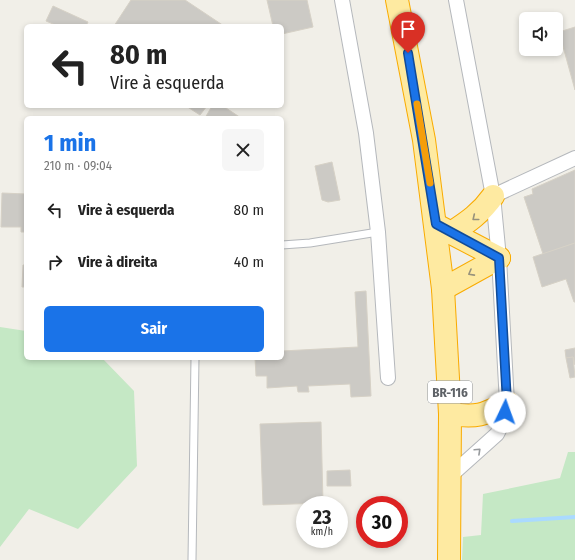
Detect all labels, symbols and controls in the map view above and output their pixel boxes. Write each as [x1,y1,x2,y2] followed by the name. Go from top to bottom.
[391,12,425,53] pin
[519,12,563,56] map controls
[519,12,563,56] button: sound
[397,18,419,40] icon: arrive
[110,38,167,71] text: 80 m
[44,40,96,92] icon: left
[110,72,224,94] text: Vire à esquerda
[44,129,96,157] text: 1 min
[222,129,264,171] button: close
[44,158,112,173] text: 210 m · 09:04
[44,199,66,221] icon: left
[78,201,175,219] text: Vire à esquerda
[234,201,264,219] text: 80 m
[472,213,479,220] one-way arrow
[44,251,66,273] icon: right
[78,253,157,271] text: Vire à direita
[234,253,264,271] text: 40 m
[468,269,476,276] one-way arrow
[44,306,264,352] button: Sair
[428,381,472,403] road number: BR-116
[484,391,526,433] position arrow
[473,448,481,455] one-way arrow
[356,496,408,548] speed limit sign: 30
[313,505,331,529] text: 23
[311,526,333,538] text: km/h

